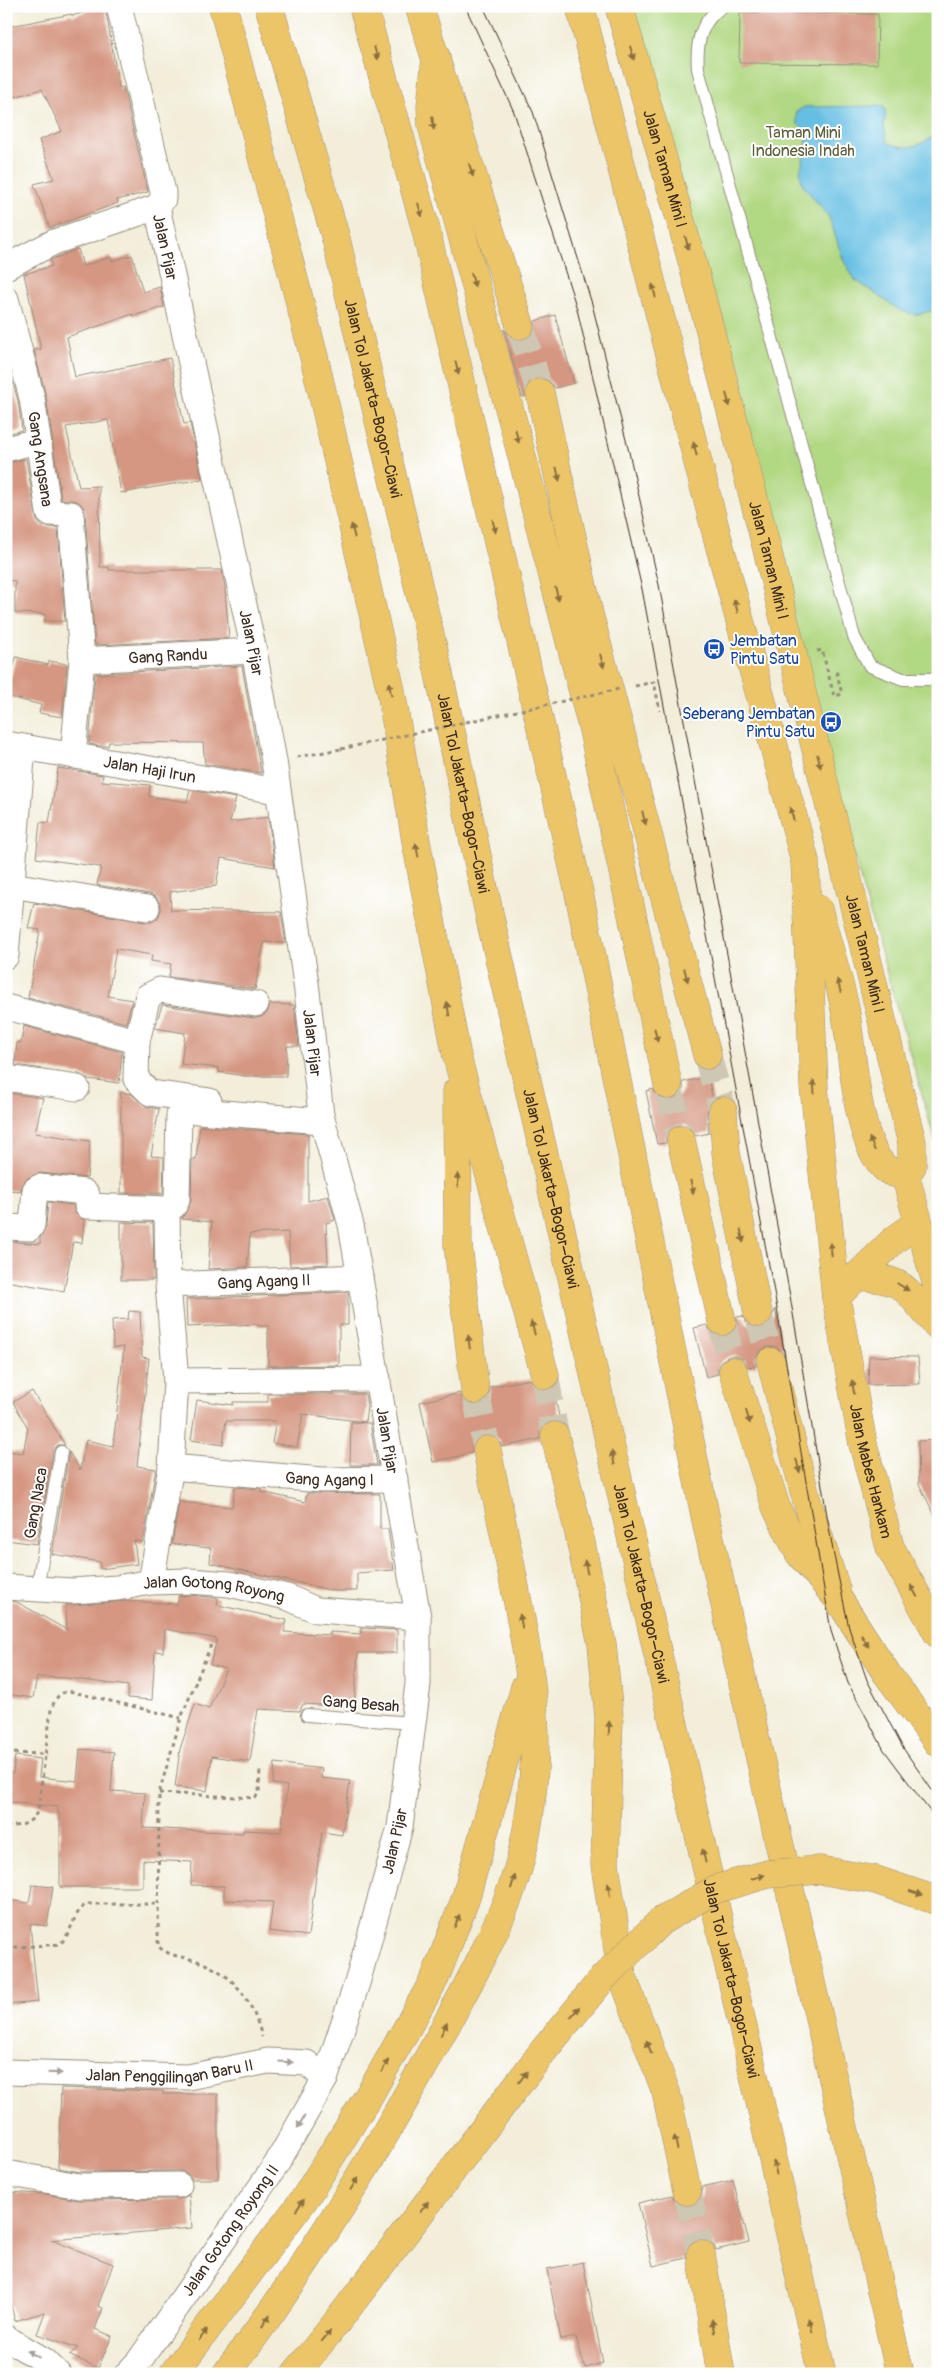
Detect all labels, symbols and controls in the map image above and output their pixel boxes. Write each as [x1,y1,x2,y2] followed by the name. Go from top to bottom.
[373,46,381,61] one-way arrow
[629,46,637,61] one-way arrow
[638,107,691,230] street label: Jalan Taman Mini I
[429,115,437,131] one-way arrow
[751,123,855,161] park label: Taman Mini Indonesia Indah
[468,163,476,178] one-way arrow
[416,202,424,217] one-way arrow
[148,212,182,282] street label: Jalan Pijar
[683,235,691,250] one-way arrow
[469,272,477,287] one-way arrow
[650,284,658,299] one-way arrow
[339,297,406,500] street label: Jalan Tol Jakarta–Bogor–Ciawi
[453,360,461,376] one-way arrow
[724,393,732,408] one-way arrow
[23,410,57,508] street label: Gang Angsana
[513,429,521,444] one-way arrow
[690,441,698,456] one-way arrow
[554,467,562,482] one-way arrow
[744,499,793,622] street label: Jalan Taman Mini I
[490,519,498,534] one-way arrow
[349,524,357,539] one-way arrow
[553,586,561,601] one-way arrow
[732,599,740,614] one-way arrow
[234,608,267,678] street label: Jalan Pijar
[730,631,799,669] place label: Jembatan Pintu Satu
[702,637,726,661] bus stop icon: Jembatan Pintu Satu
[128,644,208,669] street label: Gang Randu
[598,653,606,668] one-way arrow
[386,682,394,697] one-way arrow
[432,691,494,895] street label: Jalan Tol Jakarta–Bogor–Ciawi
[682,704,815,742] place label: Seberang Jembatan Pintu Satu
[819,710,843,734] bus stop icon: Seberang Jembatan Pintu Satu
[102,752,197,788] street label: Jalan Haji Irun
[815,754,823,769] one-way arrow
[788,806,796,821] one-way arrow
[640,810,648,825] one-way arrow
[413,841,421,857] one-way arrow
[841,892,889,1015] street label: Jalan Taman Mini I
[682,967,690,982] one-way arrow
[834,978,842,993] one-way arrow
[444,1002,452,1017] one-way arrow
[298,1008,326,1078] street label: Jalan Pijar
[652,1028,660,1043] one-way arrow
[810,1079,818,1095] one-way arrow
[518,1087,583,1290] street label: Jalan Tol Jakarta–Bogor–Ciawi
[867,1137,875,1151] one-way arrow
[454,1172,462,1188] one-way arrow
[688,1180,696,1195] one-way arrow
[738,1228,746,1243] one-way arrow
[827,1240,835,1256] one-way arrow
[217,1270,311,1294] street label: Gang Agang II
[896,1283,909,1292] one-way arrow
[529,1321,537,1336] one-way arrow
[465,1334,473,1350] one-way arrow
[848,1379,856,1395] one-way arrow
[845,1402,896,1541] street label: Jalan Mabes Hankam
[371,1406,402,1476] street label: Jalan Pijar
[744,1410,752,1425] one-way arrow
[609,1451,617,1466] one-way arrow
[794,1459,802,1474] one-way arrow
[20,1466,52,1540] street label: Gang Naca
[284,1468,374,1491] street label: Gang Agang I
[608,1482,673,1685] street label: Jalan Tol Jakarta–Bogor–Ciawi
[582,1559,590,1575] one-way arrow
[141,1572,286,1607] street label: Jalan Gotong Royong
[910,1584,918,1599] one-way arrow
[517,1613,525,1628] one-way arrow
[861,1634,870,1647] one-way arrow
[322,1691,400,1717] street label: Gang Besah
[605,1719,613,1735] one-way arrow
[378,1806,412,1876] street label: Jalan Pijar
[700,1848,708,1863] one-way arrow
[750,1872,765,1880] one-way arrow
[510,1874,518,1889] one-way arrow
[698,1877,763,2080] street label: Jalan Tol Jakarta–Bogor–Ciawi
[605,1881,613,1897] one-way arrow
[909,1890,924,1897] one-way arrow
[453,1913,461,1928] one-way arrow
[569,2006,580,2019] one-way arrow
[440,2021,448,2036] one-way arrow
[645,2039,652,2054] one-way arrow
[85,2055,255,2089] street label: Jalan Penggilingan Baru II
[278,2058,294,2066] one-way arrow
[381,2060,390,2073] one-way arrow
[47,2070,63,2078] one-way arrow
[517,2071,528,2084] one-way arrow
[296,2115,305,2128] one-way arrow
[672,2135,680,2151] one-way arrow
[771,2160,779,2175] one-way arrow
[178,2161,284,2300] street label: Jalan Gotong Royong II
[349,2178,358,2191] one-way arrow
[295,2198,305,2211] one-way arrow
[419,2201,430,2214] one-way arrow
[261,2314,271,2328] one-way arrow
[709,2317,717,2333] one-way arrow
[807,2319,815,2334] one-way arrow
[198,2328,208,2342] one-way arrow
[320,2330,331,2343] one-way arrow
[27,2349,40,2358] one-way arrow

